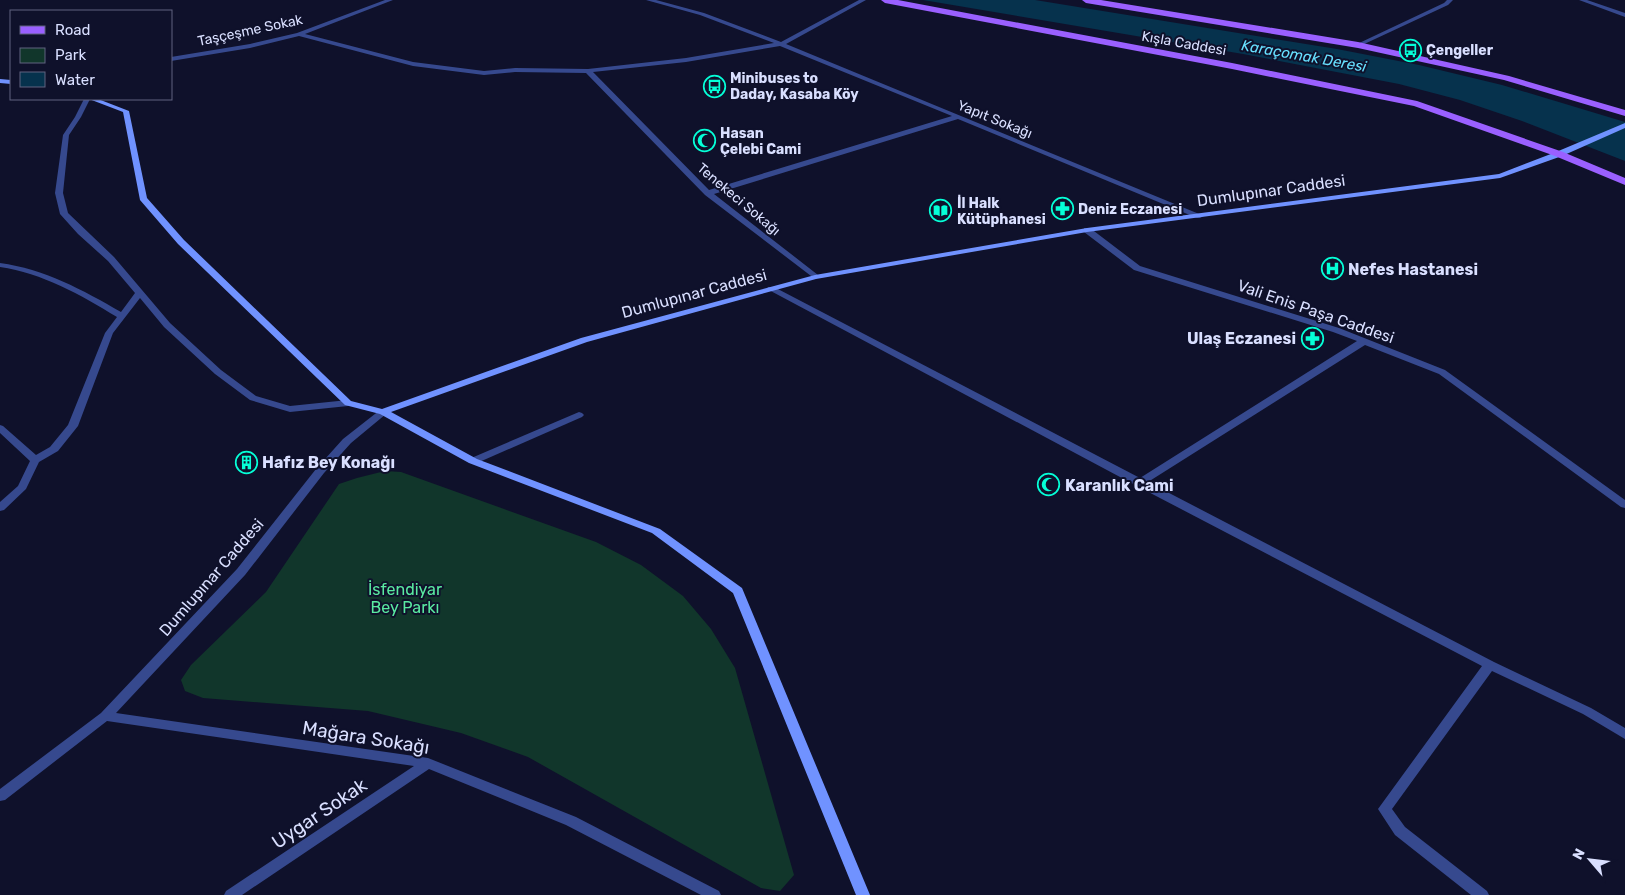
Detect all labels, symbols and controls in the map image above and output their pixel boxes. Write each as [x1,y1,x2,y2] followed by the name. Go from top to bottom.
[10,10,172,100] legend
[196,11,305,50] street label: Taşçeşme Sokak
[55,21,91,39] text: Road
[1140,28,1228,59] street label: Kışla Caddesi
[1240,36,1368,76] water label: Karaçomak Deresi
[1398,38,1422,62] bus stop icon: Çengeller
[1426,42,1494,59] place label: Çengeller
[55,46,86,64] text: Park
[730,70,859,103] place label: Minibuses to Daday, Kasaba Köy
[55,71,95,89] text: Water
[702,74,726,98] bus stop icon: Minibuses to Daday, Kasaba Köy
[955,97,1035,142] street label: Yapıt Sokağı
[720,125,801,158] place label: Hasan Çelebi Cami
[692,129,716,153] mosque icon: Hasan Çelebi Cami
[694,160,784,239] street label: Tenekeci Sokağı
[1196,171,1346,210] street label: Dumlupınar Caddesi
[957,194,1046,228] place label: İl Halk Kütüphanesi
[1050,197,1074,221] pharmacy icon: Deniz Eczanesi
[929,199,953,223] library icon: İl Halk Kütüphanesi
[1078,201,1182,218] place label: Deniz Eczanesi
[1320,257,1344,281] hospital icon: Nefes Hastanesi
[1348,260,1478,279] place label: Nefes Hastanesi
[619,265,769,322] street label: Dumlupınar Caddesi
[1235,276,1397,347] street label: Vali Enis Paşa Caddesi
[1300,326,1324,350] pharmacy icon: Ulaş Eczanesi
[1187,329,1296,348] place label: Ulaş Eczanesi
[234,450,258,474] building icon: Hafız Bey Konağı
[262,453,395,472] place label: Hafız Bey Konağı
[1037,473,1061,497] mosque icon: Karanlık Cami
[1065,476,1174,495] place label: Karanlık Cami
[155,515,268,640] street label: Dumlupınar Caddesi
[368,580,442,617] park label: İsfendiyar Bey Parkı
[301,716,431,759] street label: Mağara Sokağı
[268,773,371,854] street label: Uygar Sokak
[1565,835,1615,885] north arrow
[1569,846,1589,863] text: N

